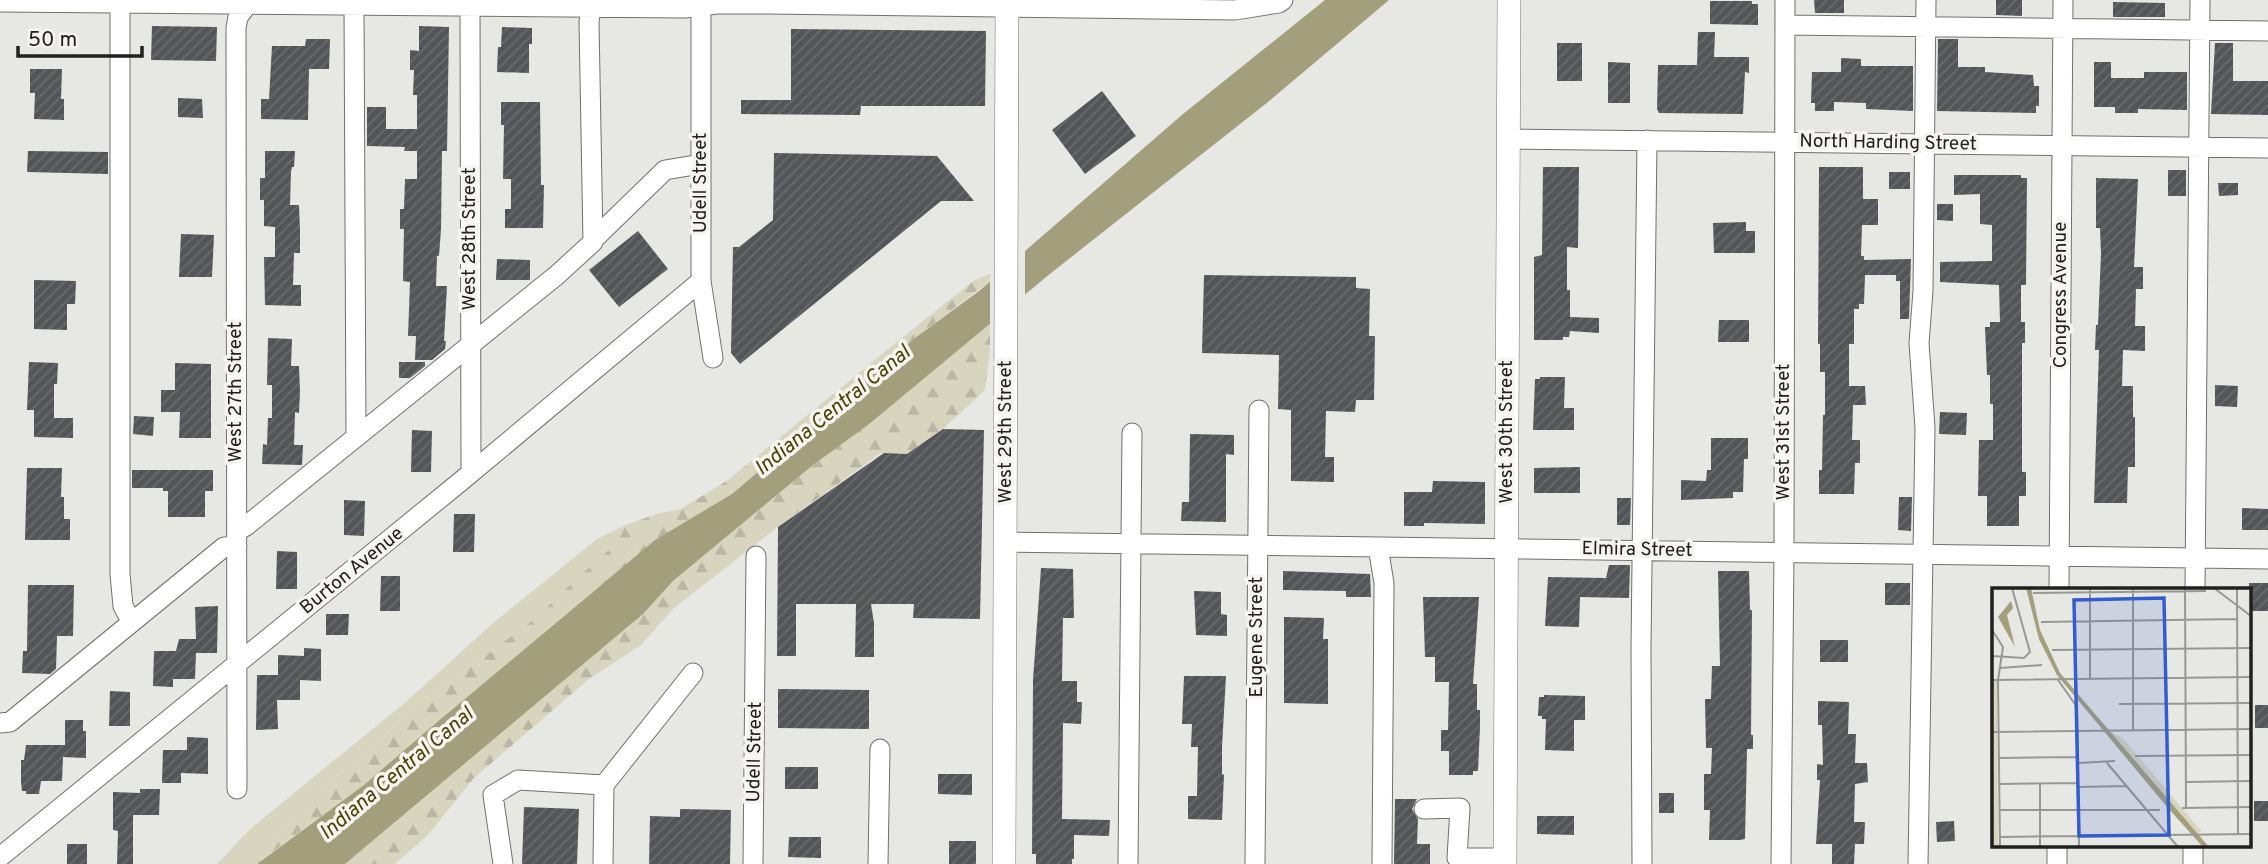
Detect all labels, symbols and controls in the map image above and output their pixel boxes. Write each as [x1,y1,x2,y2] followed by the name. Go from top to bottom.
[18,14,142,58] scale bar
[28,27,77,54] text: 50 m
[1799,129,1977,157] street label: North Harding Street
[689,133,713,233] street label: Udell Street
[458,167,482,311] street label: West 28th Street
[2049,222,2073,368] street label: Congress Avenue
[224,321,248,463] street label: West 27th Street
[750,339,918,482] water label: Indiana Central Canal
[994,360,1018,504] street label: West 29th Street
[1495,360,1519,504] street label: West 30th Street
[1772,364,1796,500] street label: West 31st Street
[295,522,409,620] street label: Burton Avenue
[1581,537,1693,563] street label: Elmira Street
[1245,577,1269,697] street label: Eugene Street
[1992,588,2250,846] inset map
[314,701,481,846] water label: Indiana Central Canal
[742,701,768,803] street label: Udell Street

